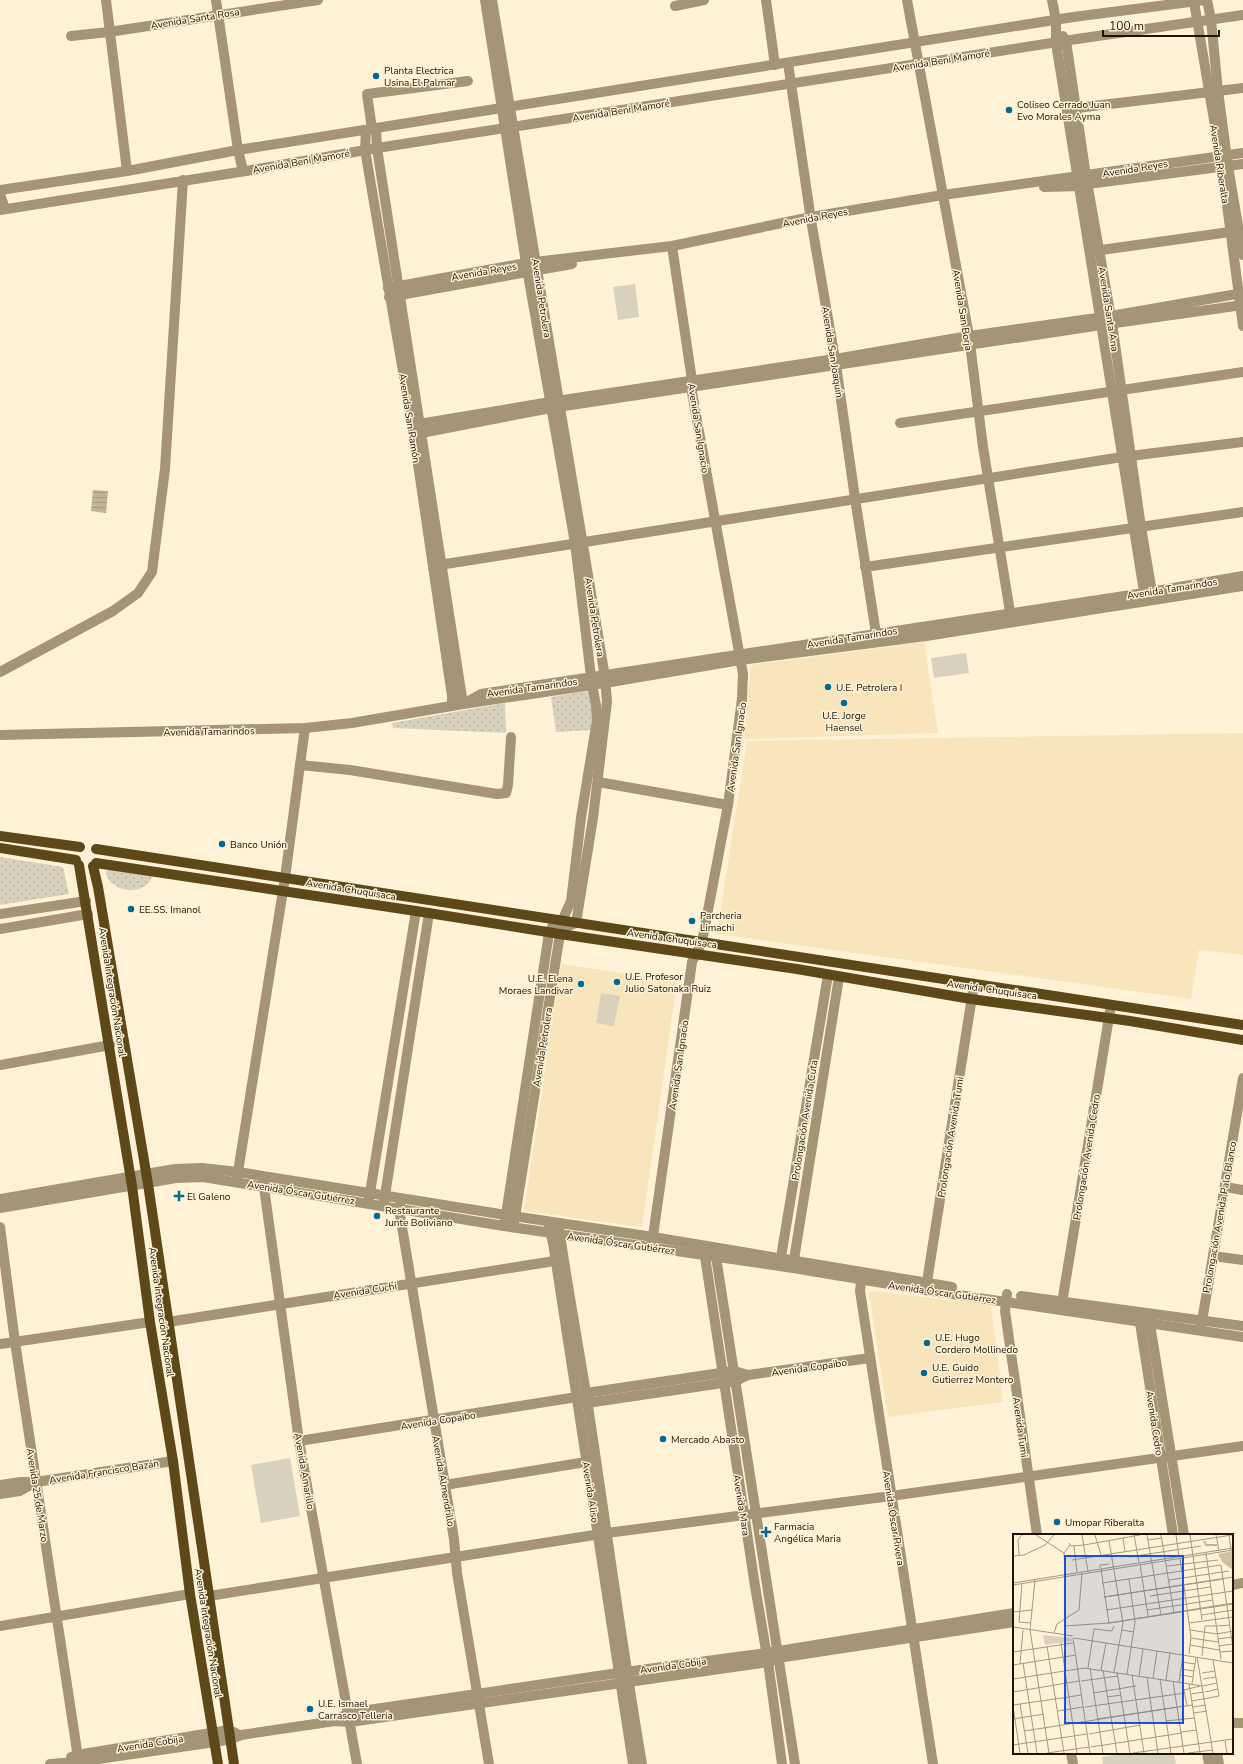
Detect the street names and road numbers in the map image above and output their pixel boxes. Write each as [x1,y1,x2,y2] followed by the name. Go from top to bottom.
[150,5,241,33] street label: Avenida Santa Rosa
[891,46,991,76] street label: Avenida Beni Mamoré
[571,96,671,126] street label: Avenida Beni Mamoré
[1206,124,1232,205] street label: Avenida Riberalta
[251,147,351,177] street label: Avenida Beni Mamoré
[1101,157,1169,181] street label: Avenida Reyes
[781,205,849,231] street label: Avenida Reyes
[528,257,554,339] street label: Avenida Petrolera
[450,259,518,285] street label: Avenida Reyes
[1094,266,1122,353] street label: Avenida Santa Ana
[949,268,975,352] street label: Avenida San Borja
[818,305,846,399] street label: Avenida San Joaquín
[395,372,423,464] street label: Avenida San Ramón
[684,382,712,474] street label: Avenida San Ignacio
[1126,575,1219,603] street label: Avenida Tamarindos
[581,576,607,658] street label: Avenida Petrolera
[806,624,899,652] street label: Avenida Tamarindos
[486,675,579,701] street label: Avenida Tamarindos
[724,701,750,793] street label: Avenida San Ignacio
[163,724,255,740] street label: Avenida Tamarindos
[305,876,397,904] street label: Avenida Chuquisaca
[95,926,129,1058] street label: Avenida Integración Nacional
[626,926,718,952] street label: Avenida Chuquisaca
[946,977,1038,1003] street label: Avenida Chuquisaca
[530,1006,556,1088] street label: Avenida Petrolera
[666,1019,692,1111] street label: Avenida San Ignacio
[789,1059,821,1181] street label: Prolongación Avenida Cuta
[935,1076,967,1199] street label: Prolongación Avenida Tumi
[1070,1093,1104,1221] street label: Prolongación Avenida Cedro
[1200,1140,1240,1294] street label: Prolongación Avenida Palo Blanco
[246,1178,356,1208] street label: Avenida Óscar Gutiérrez
[566,1229,676,1259] street label: Avenida Óscar Gutiérrez
[145,1246,177,1378] street label: Avenida Integración Nacional
[887,1278,997,1308] street label: Avenida Óscar Gutiérrez
[332,1279,398,1303] street label: Avenida Cuchi
[771,1356,848,1380] street label: Avenida Copaibo
[1142,1390,1166,1457] street label: Avenida Cedro
[1009,1396,1031,1458] street label: Avenida Tumi
[400,1408,477,1434] street label: Avenida Copaibo
[290,1432,318,1511] street label: Avenida Amarillo
[428,1435,458,1528] street label: Avenida Almendrillo
[23,1447,51,1544] street label: Avenida 25 de Marzo
[48,1456,160,1488] street label: Avenida Francisco Bazán
[578,1460,602,1524] street label: Avenida Aliso
[879,1470,907,1567] street label: Avenida Óscar Rivera
[729,1474,753,1537] street label: Avenida Mara
[191,1567,225,1699] street label: Avenida Integración Nacional
[639,1654,707,1678] street label: Avenida Cobija
[116,1732,184,1756] street label: Avenida Cobija

